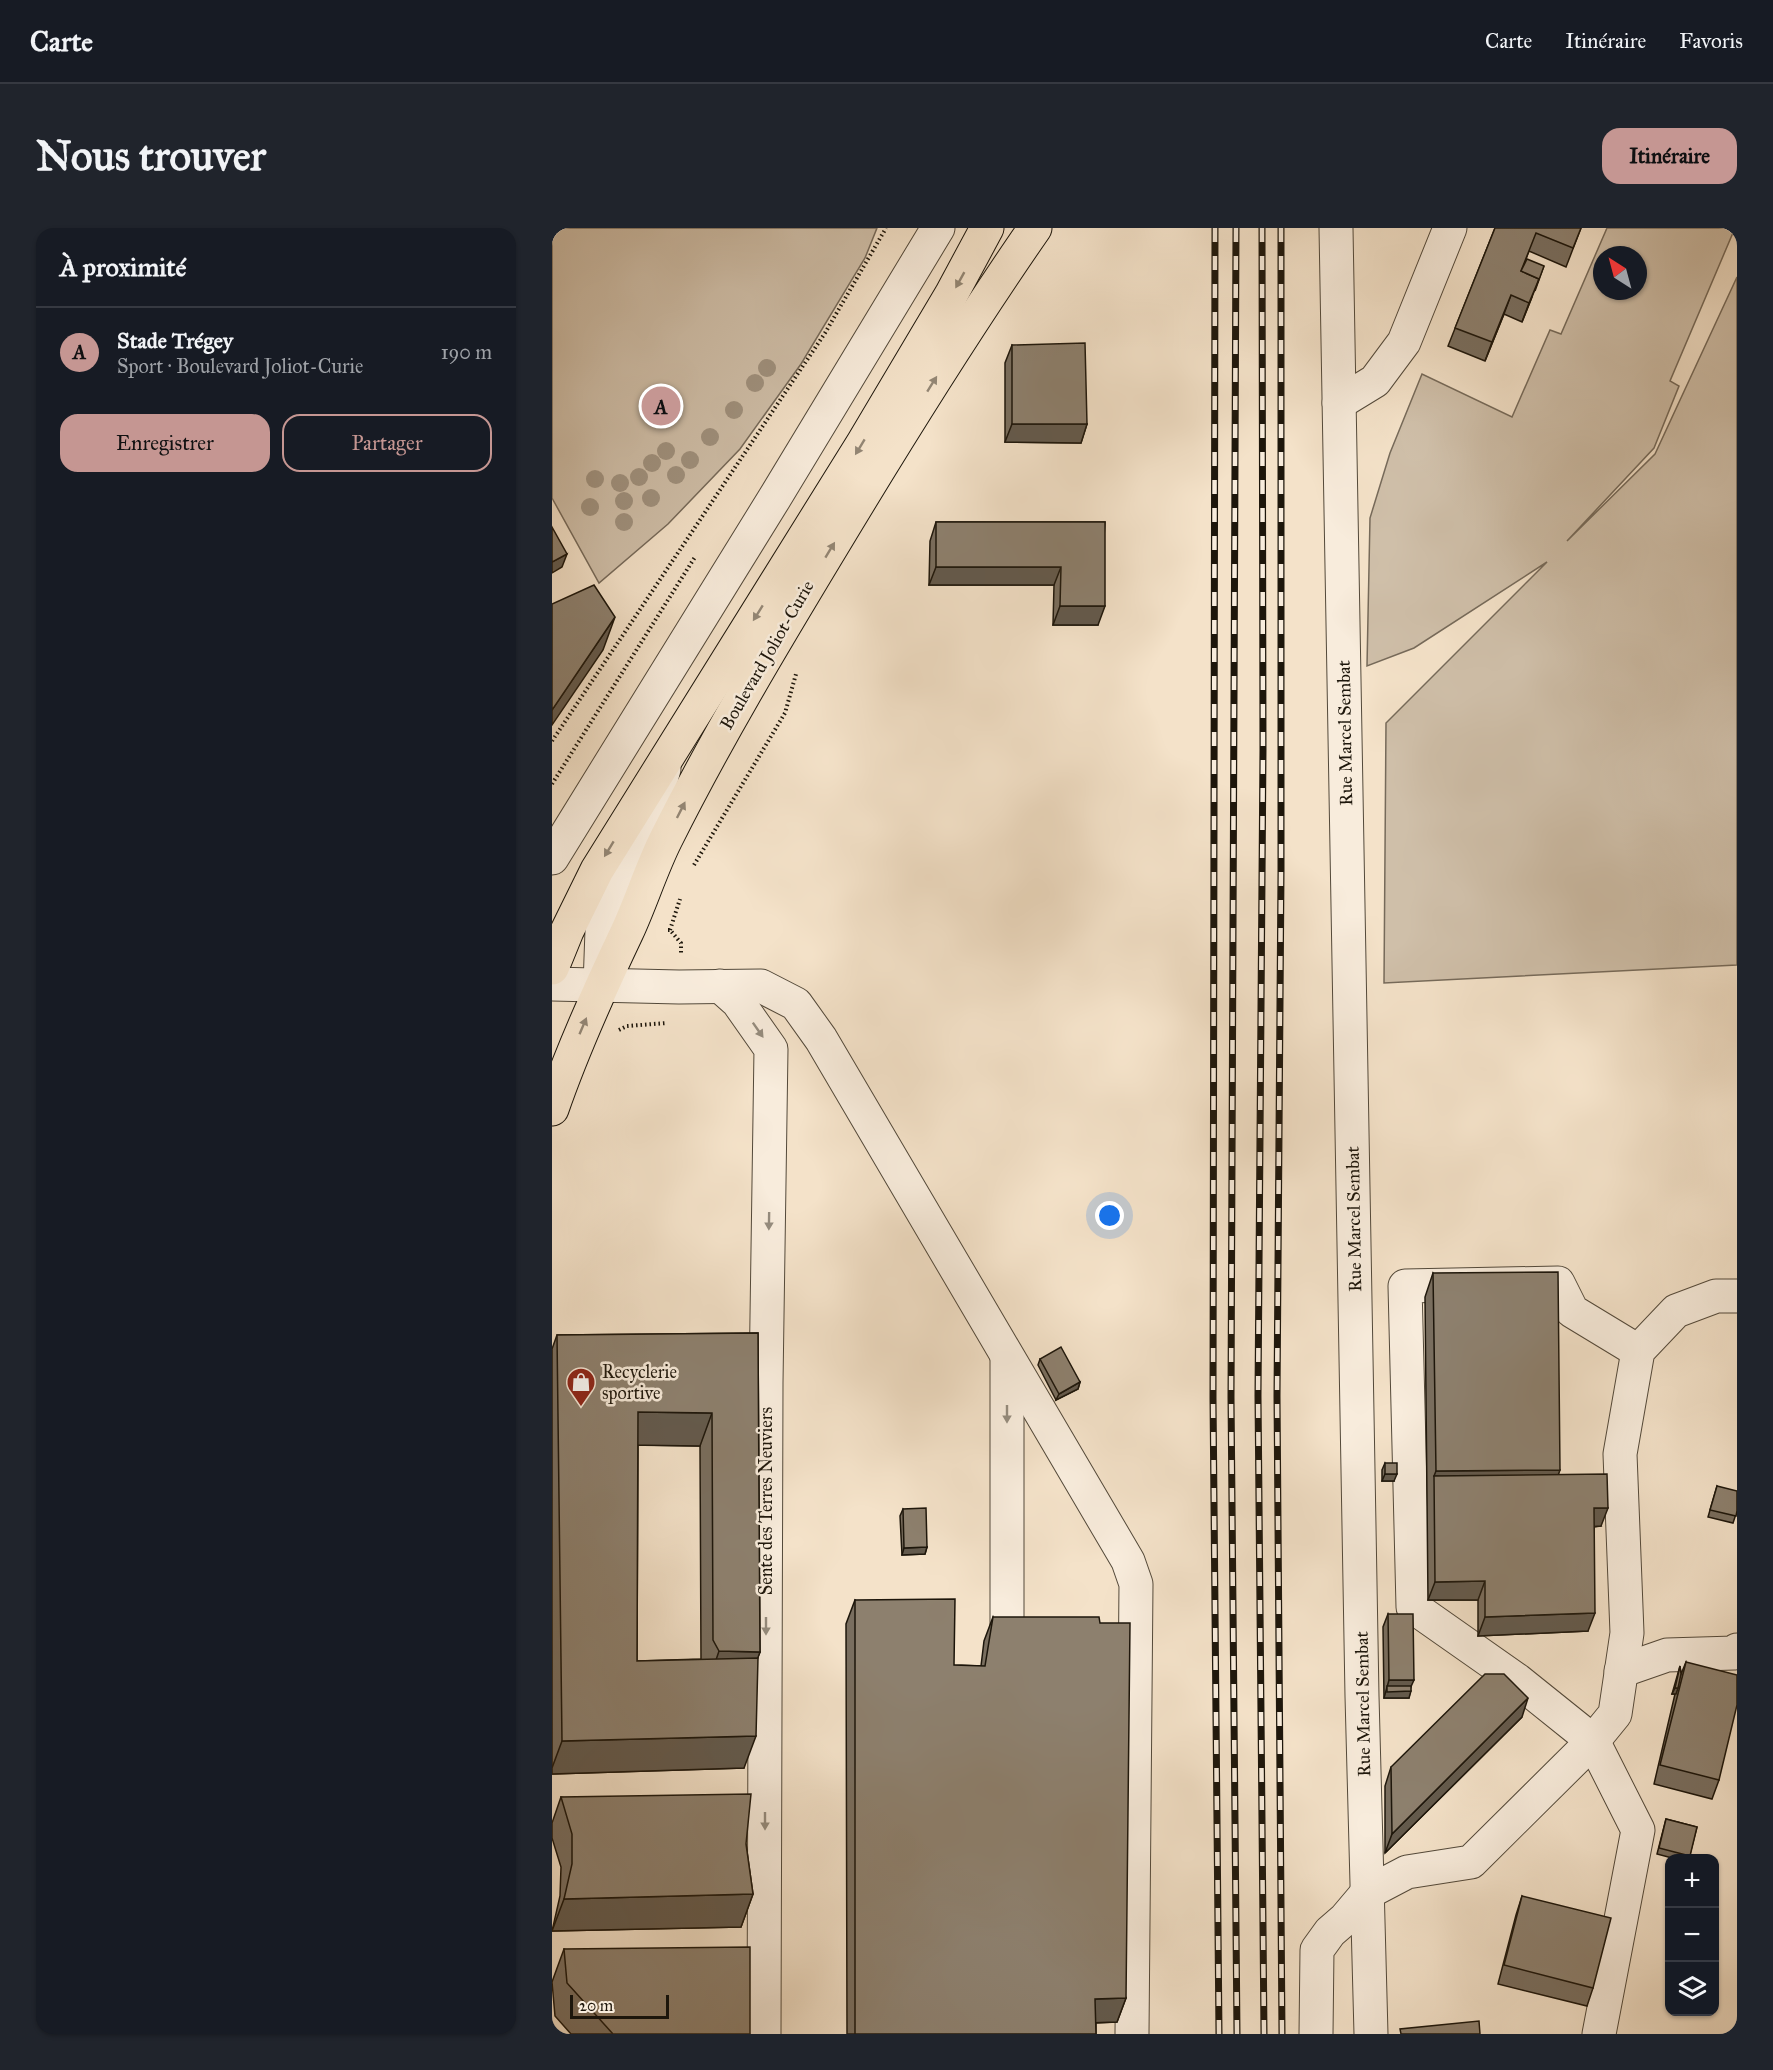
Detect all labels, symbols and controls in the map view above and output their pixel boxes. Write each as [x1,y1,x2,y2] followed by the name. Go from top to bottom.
[30,24,93,59] text: Carte
[1485,28,1532,54] text: Carte
[1565,28,1646,54] text: Itinéraire
[1679,28,1743,54] text: Favoris
[1602,128,1737,184] button: Itinéraire
[36,130,266,182] text: Nous trouver
[1593,246,1647,300] north arrow
[60,251,186,283] text: À proximité
[955,271,965,288] one-way arrow
[117,327,233,354] text: Stade Trégey
[73,340,86,364] text: A
[441,340,492,364] text: 190 m
[117,354,363,378] text: Sport · Boulevard Joliot-Curie
[926,376,937,392] one-way arrow
[642,384,680,429] pin: A
[60,414,270,472] button: Enregistrer
[282,414,492,472] button: Partager
[855,439,866,455] one-way arrow
[824,542,835,558] one-way arrow
[715,577,819,734] street label: Boulevard Joliot-Curie
[752,605,763,621] one-way arrow
[1333,659,1357,806] street label: Rue Marcel Sembat
[676,802,686,819] one-way arrow
[604,841,614,858] one-way arrow
[579,1017,588,1035] one-way arrow
[752,1022,764,1038] one-way arrow
[1342,1145,1366,1292] street label: Rue Marcel Sembat
[1095,1201,1124,1230] your location
[764,1212,774,1231] one-way arrow
[602,1361,677,1404] place label: Recyclerie sportive
[565,1366,597,1408] shop icon: Recyclerie sportive
[1002,1405,1012,1424] one-way arrow
[755,1407,777,1595] street label: Sente des Terres Neuviers
[761,1617,771,1636] one-way arrow
[1351,1630,1375,1777] street label: Rue Marcel Sembat
[760,1812,770,1831] one-way arrow
[1665,1854,1719,2016] map controls
[1665,1854,1719,1908] button: +
[1665,1908,1719,1962] button: −
[1665,1962,1719,2016] button: layers
[570,1992,669,2020] scale bar
[579,1996,613,2015] text: 20 m

